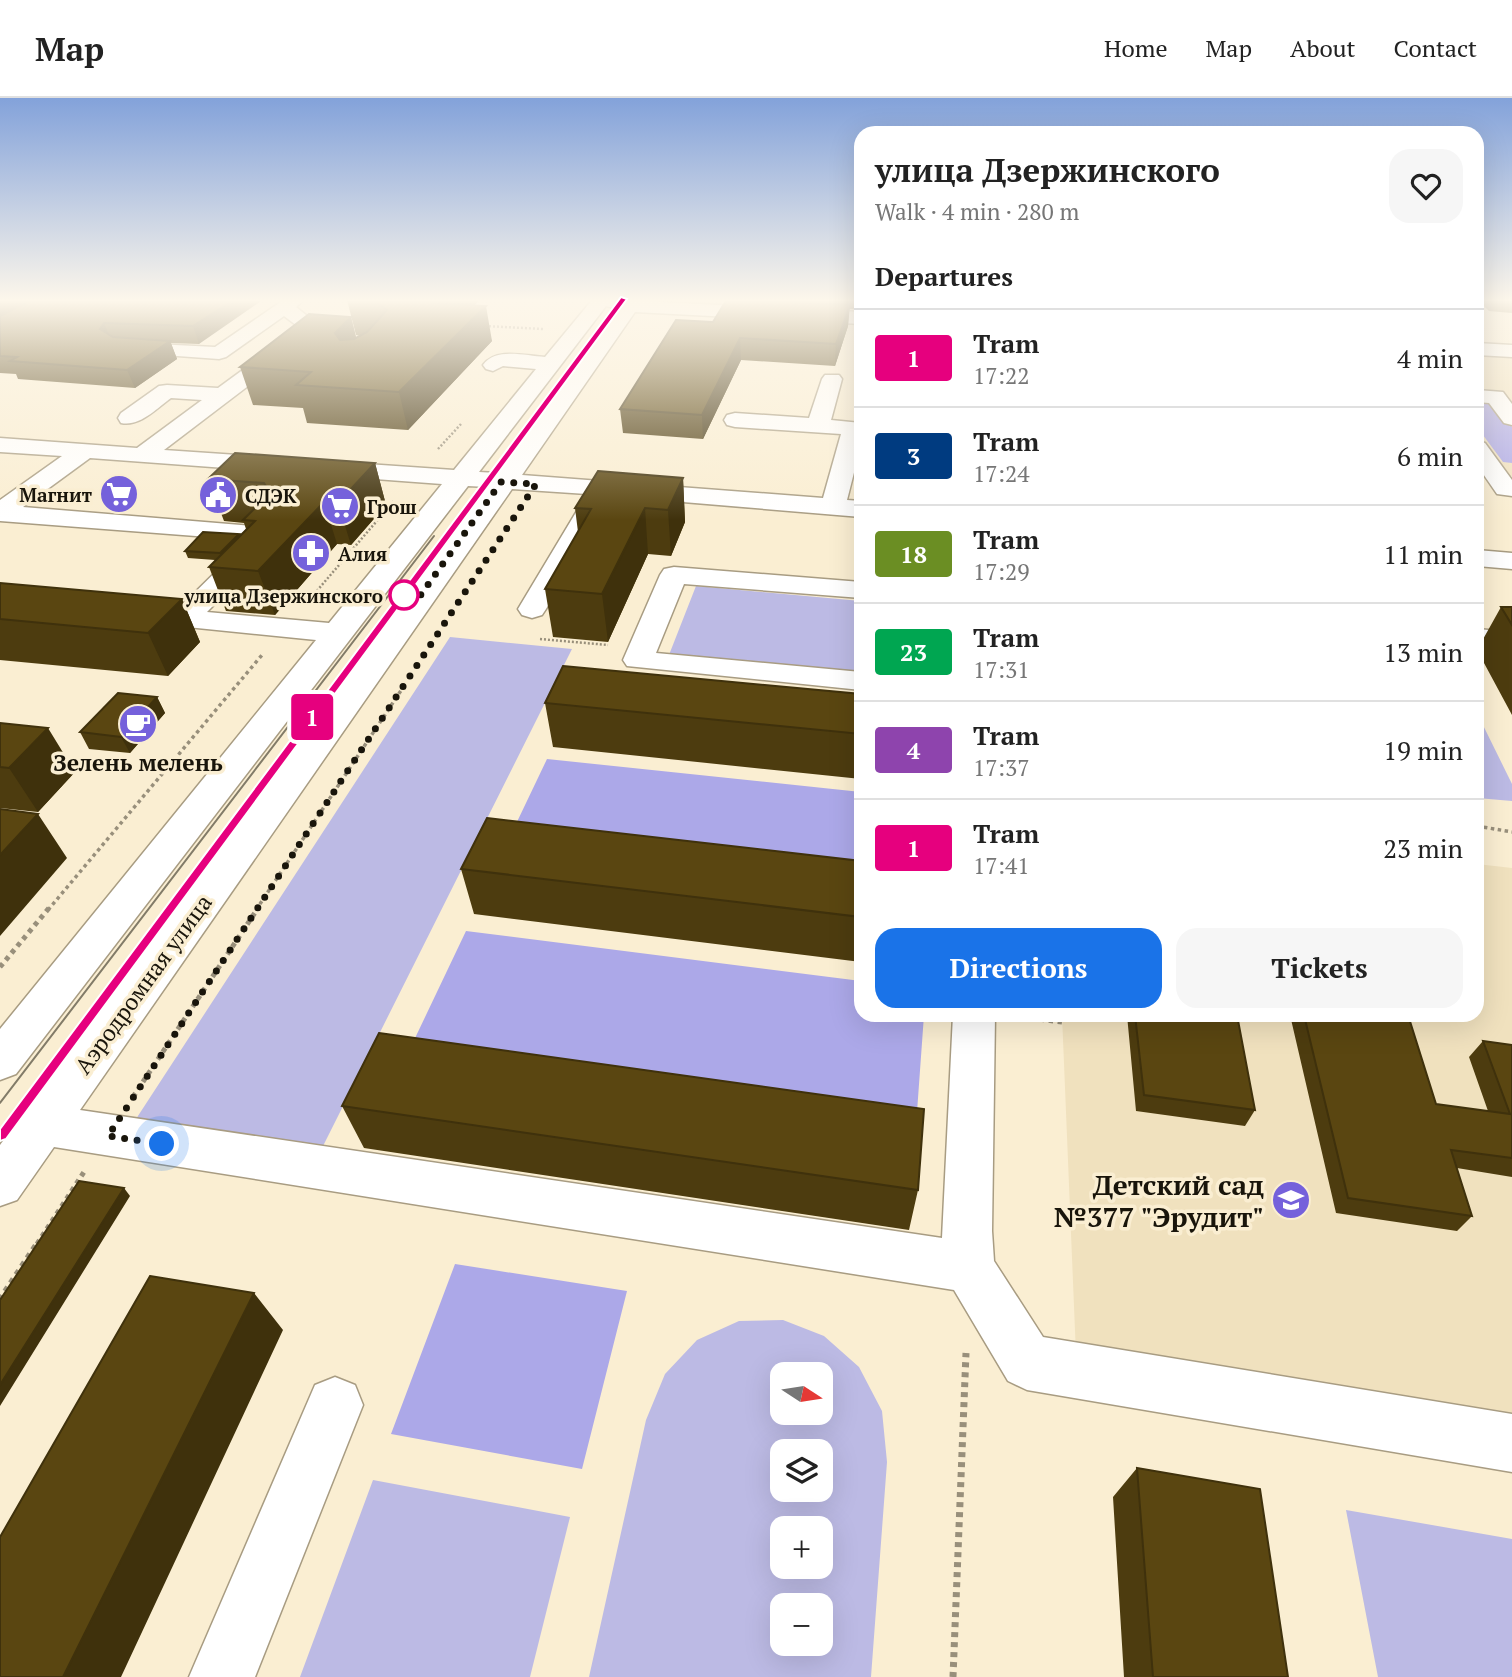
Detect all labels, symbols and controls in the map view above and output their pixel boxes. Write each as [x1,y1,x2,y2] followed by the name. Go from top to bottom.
[35,27,104,70] text: Map
[1104,32,1168,64] text: Home
[1206,32,1252,64] text: Map
[1290,32,1356,64] text: About
[1394,32,1477,64] text: Contact
[875,148,1220,191] text: улица Дзержинского
[1389,149,1463,223] button: heart
[875,196,1079,227] text: Walk · 4 min · 280 m
[875,259,1013,293] text: Departures
[973,326,1039,360] text: Tram
[1397,341,1463,375] text: 4 min
[907,342,920,374] text: 1
[973,360,1030,391] text: 17:22
[973,424,1039,458] text: Tram
[1397,439,1463,473] text: 6 min
[907,440,920,472] text: 3
[973,458,1030,489] text: 17:24
[98,473,140,515] supermarket icon: Магнит
[197,474,239,516] public building icon: СДЭК
[19,482,93,507] place label: Магнит
[245,483,297,508] place label: СДЭК
[319,485,361,527] supermarket icon: Грош
[367,494,417,519] place label: Грош
[973,522,1039,556] text: Tram
[290,532,332,574] pharmacy icon: Алия
[1383,537,1463,571] text: 11 min
[900,538,927,570] text: 18
[338,541,387,566] place label: Алия
[973,556,1030,587] text: 17:29
[389,580,419,610] marker: улица Дзержинского
[183,583,383,608] place label: улица Дзержинского
[973,620,1039,654] text: Tram
[1383,635,1463,669] text: 13 min
[900,636,927,668] text: 23
[973,654,1030,685] text: 17:31
[289,694,335,740] line badge: 1
[305,701,319,733] text: 1
[117,703,159,745] cafe icon: Зелень мелень
[973,718,1039,752] text: Tram
[1383,733,1463,767] text: 19 min
[907,734,920,766] text: 4
[53,747,223,778] place label: Зелень мелень
[973,752,1030,783] text: 17:37
[973,816,1039,850] text: Tram
[1383,831,1463,865] text: 23 min
[907,832,920,864] text: 1
[973,850,1030,881] text: 17:41
[67,888,219,1080] street label: Аэродромная улица
[875,928,1162,1008] button: Directions
[1176,928,1463,1008] button: Tickets
[144,1126,179,1161] your location
[1054,1166,1264,1235] place label: Детский сад №377 "Эрудит"
[1270,1179,1312,1221] school or university icon: Детский сад №377 "Эрудит"
[770,1362,833,1424] north arrow
[770,1362,833,1656] map controls
[770,1439,833,1502] button: layers
[770,1516,833,1579] button: +
[770,1593,833,1656] button: −

